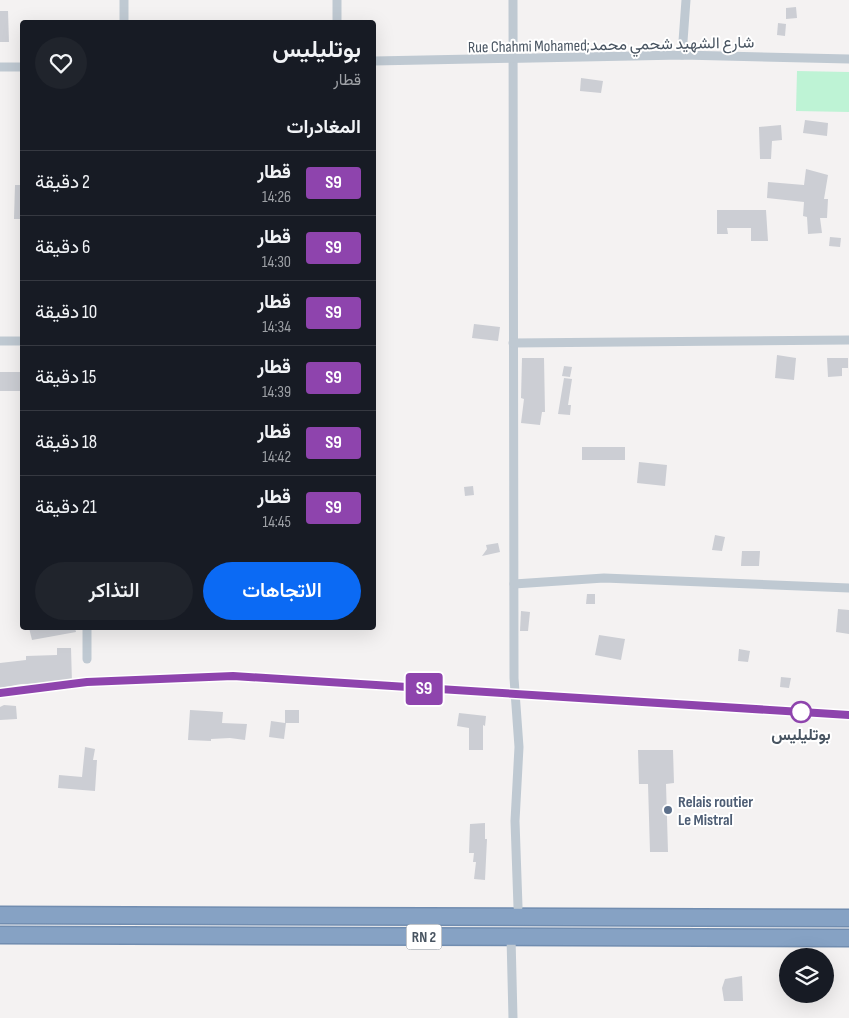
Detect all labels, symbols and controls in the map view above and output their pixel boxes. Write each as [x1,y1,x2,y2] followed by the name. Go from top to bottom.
[468,34,754,60] street label: Rue Chahmi Mohamed;شارع الشهيد شحمي محمد
[272,35,361,64] text: بوتليليس
[35,37,87,89] button: heart
[333,71,361,90] text: قطار
[286,116,361,139] text: المغادرات
[257,161,291,184] text: قطار
[35,171,90,194] text: 2 دقيقة
[325,172,342,193] text: S9
[262,188,291,207] text: 14:26
[257,226,291,249] text: قطار
[35,236,90,259] text: 6 دقيقة
[325,237,342,258] text: S9
[262,253,291,272] text: 14:30
[257,291,291,314] text: قطار
[35,301,97,324] text: 10 دقيقة
[325,302,342,323] text: S9
[262,318,291,337] text: 14:34
[257,356,291,379] text: قطار
[35,366,96,389] text: 15 دقيقة
[325,367,342,388] text: S9
[262,383,291,402] text: 14:39
[257,421,291,444] text: قطار
[35,431,97,454] text: 18 دقيقة
[325,432,342,453] text: S9
[262,448,291,467] text: 14:42
[257,486,291,509] text: قطار
[35,496,97,519] text: 21 دقيقة
[325,497,342,518] text: S9
[263,513,291,532] text: 14:45
[35,562,193,620] button: التذاكر
[203,562,361,620] button: الاتجاهات
[402,673,446,705] line badge: S9
[416,678,432,699] text: S9
[790,701,812,723] marker: بوتليليس
[771,726,831,745] place label: بوتليليس
[678,793,753,830] place label: Relais routier Le Mistral
[662,804,674,816] marker: Relais routier Le Mistral
[406,924,442,950] road number: RN 2
[779,948,834,1003] map controls
[779,948,834,1003] button: layers

